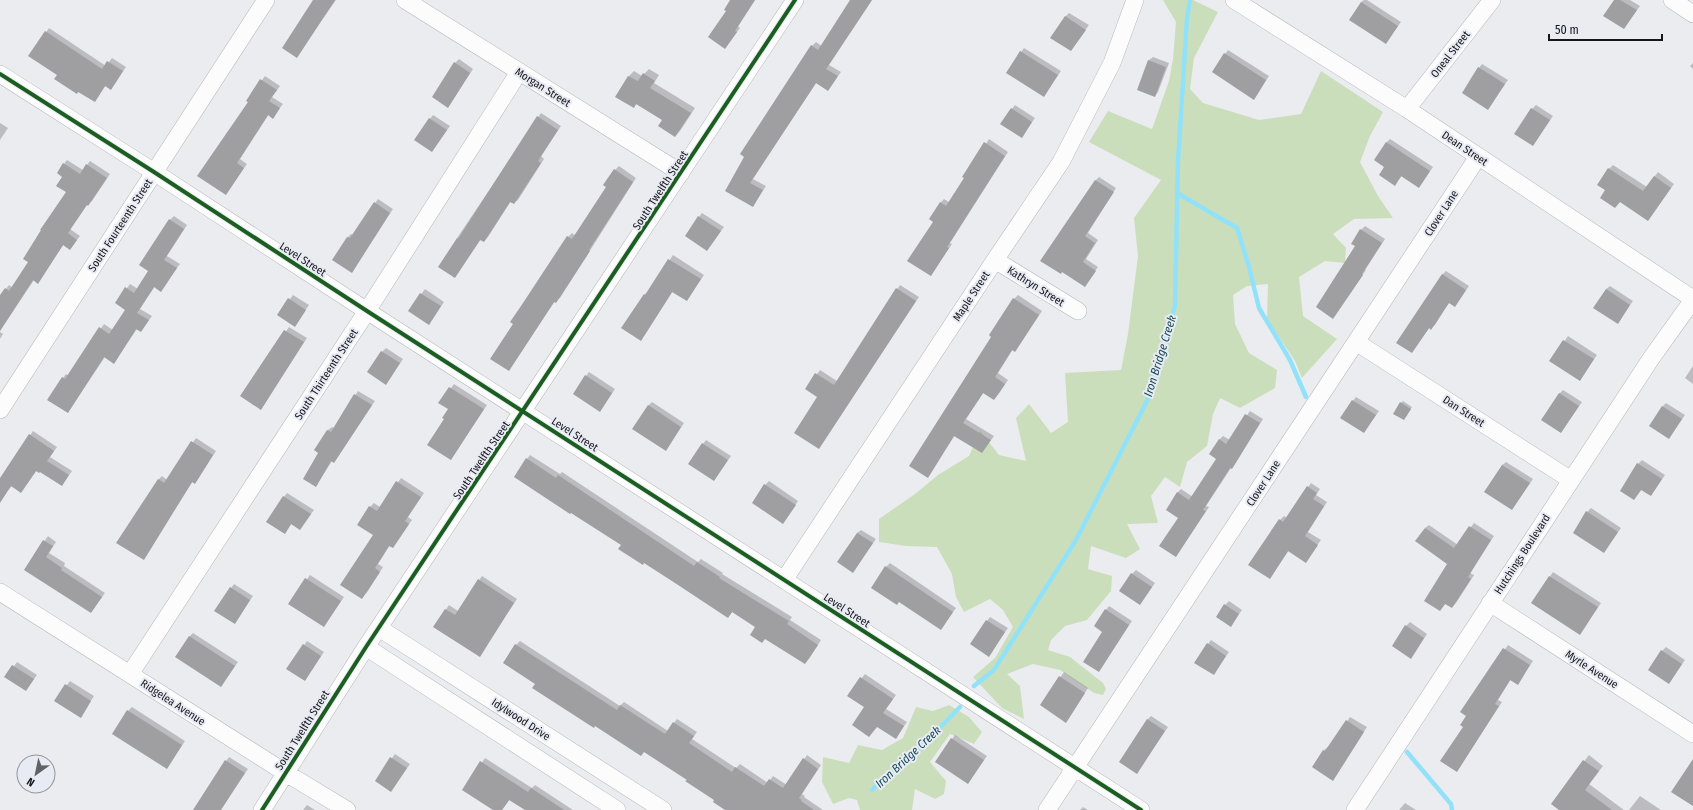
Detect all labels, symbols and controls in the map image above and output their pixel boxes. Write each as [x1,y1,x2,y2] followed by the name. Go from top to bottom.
[1549,16,1662,42] scale bar
[1555,23,1579,37] text: 50 m
[1428,28,1473,80] street label: Oneal Street
[513,65,573,110] street label: Morgan Street
[1439,128,1490,169] street label: Dean Street
[630,148,691,232] street label: South Twelfth Street
[86,176,155,274] street label: South Fourteenth Street
[1422,188,1461,239] street label: Clover Lane
[277,240,329,279] street label: Level Street
[1005,264,1067,309] street label: Kathryn Street
[950,269,993,324] street label: Maple Street
[1141,314,1179,398] water label: Iron Bridge Creek
[292,326,361,422] street label: South Thirteenth Street
[1440,393,1487,430] street label: Dan Street
[549,415,601,454] street label: Level Street
[450,418,513,502] street label: South Twelfth Street
[1244,458,1283,509] street label: Clover Lane
[1492,512,1553,597] street label: Hutchings Boulevard
[821,591,873,630] street label: Level Street
[1563,647,1621,691] street label: Myrle Avenue
[138,677,207,728] street label: Ridgelea Avenue
[273,688,332,773] street label: South Twelfth Street
[489,696,552,743] street label: Idylwood Drive
[872,723,944,791] water label: Iron Bridge Creek
[16,754,56,794] north arrow
[25,775,37,789] text: N

